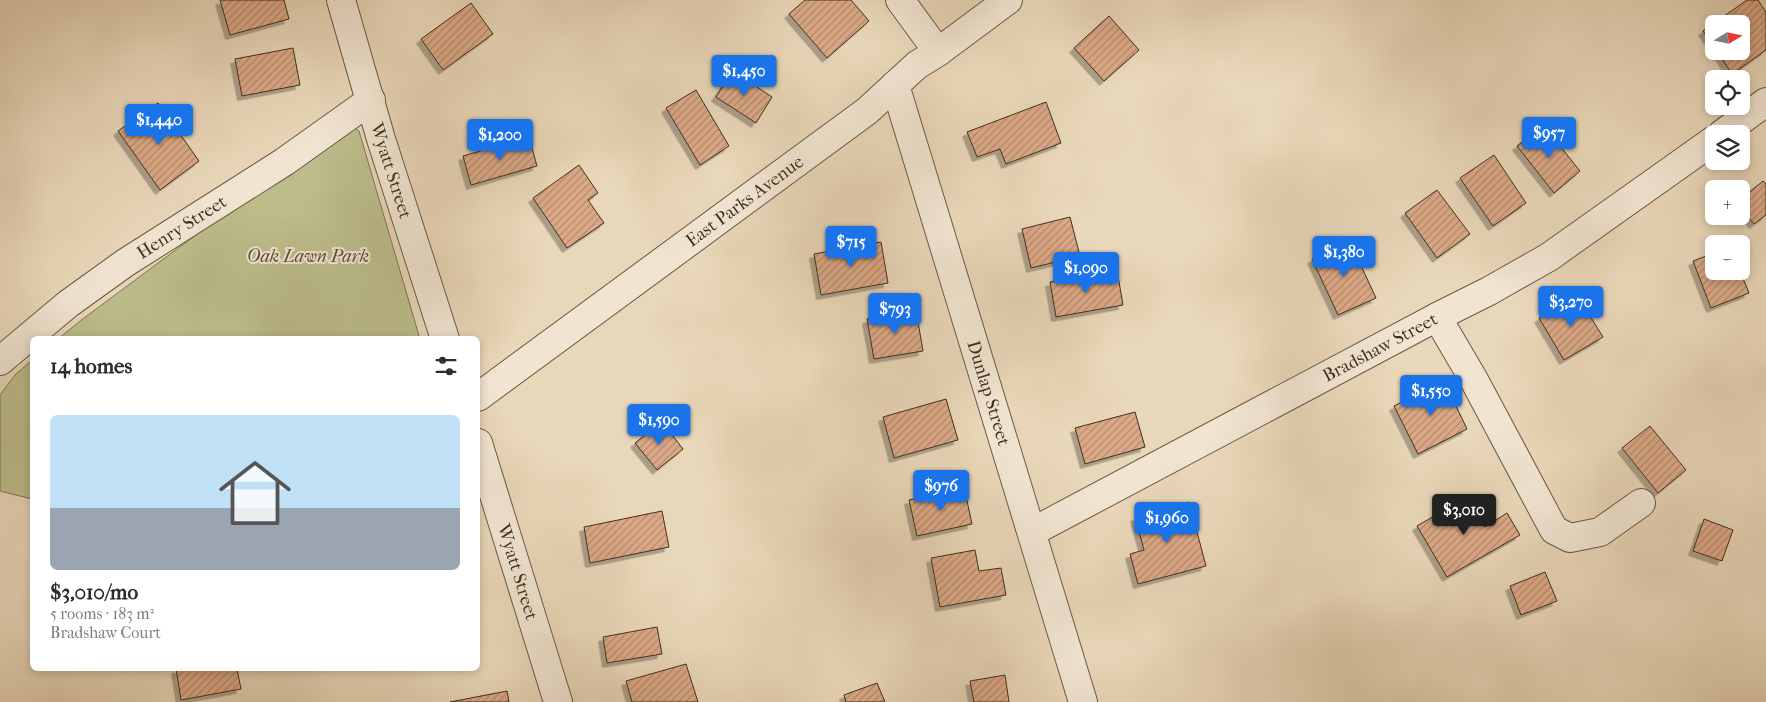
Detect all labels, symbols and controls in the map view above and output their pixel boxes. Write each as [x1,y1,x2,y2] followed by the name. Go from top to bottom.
[1705,15,1750,60] north arrow
[1705,15,1750,280] map controls
[703,54,785,97] pin: $1,450
[723,61,765,80] text: $1,450
[1705,70,1750,115] button: locate
[118,104,200,146] pin: $1,440
[136,110,182,129] text: $1,440
[1519,116,1579,159] pin: $957
[459,119,541,161] pin: $1,200
[366,120,416,222] street label: Wyatt Street
[1533,123,1565,142] text: $957
[478,125,522,144] text: $1,200
[1705,125,1750,170] button: layers
[682,151,808,251] street label: East Parks Avenue
[1705,180,1750,225] button: +
[133,191,231,264] street label: Henry Street
[821,226,881,268] pin: $715
[836,232,866,251] text: $715
[1705,235,1750,280] button: −
[1303,236,1385,278] pin: $1,380
[1323,242,1365,261] text: $1,380
[247,246,369,267] park label: Oak Lawn Park
[1045,252,1127,294] pin: $1,090
[1064,258,1108,277] text: $1,090
[1530,286,1612,328] pin: $3,270
[865,292,925,335] pin: $793
[1549,292,1593,311] text: $3,270
[879,299,911,318] text: $793
[1319,308,1442,387] street label: Bradshaw Street
[962,338,1014,449] street label: Dunlap Street
[432,352,460,380] icon: filters
[50,354,132,378] text: 14 homes
[1390,374,1472,417] pin: $1,550
[1411,381,1451,400] text: $1,550
[618,404,700,446] pin: $1,590
[638,410,680,429] text: $1,590
[210,448,300,538] icon: home
[911,470,971,512] pin: $976
[924,476,958,495] text: $976
[1423,494,1505,536] pin: $3,010
[1443,500,1485,519] text: $3,010
[1126,502,1208,544] pin: $1,960
[1145,508,1189,527] text: $1,960
[492,521,542,623] street label: Wyatt Street
[50,580,138,604] text: $3,010/mo
[50,604,154,623] text: 5 rooms · 183 m²
[50,623,161,642] text: Bradshaw Court

